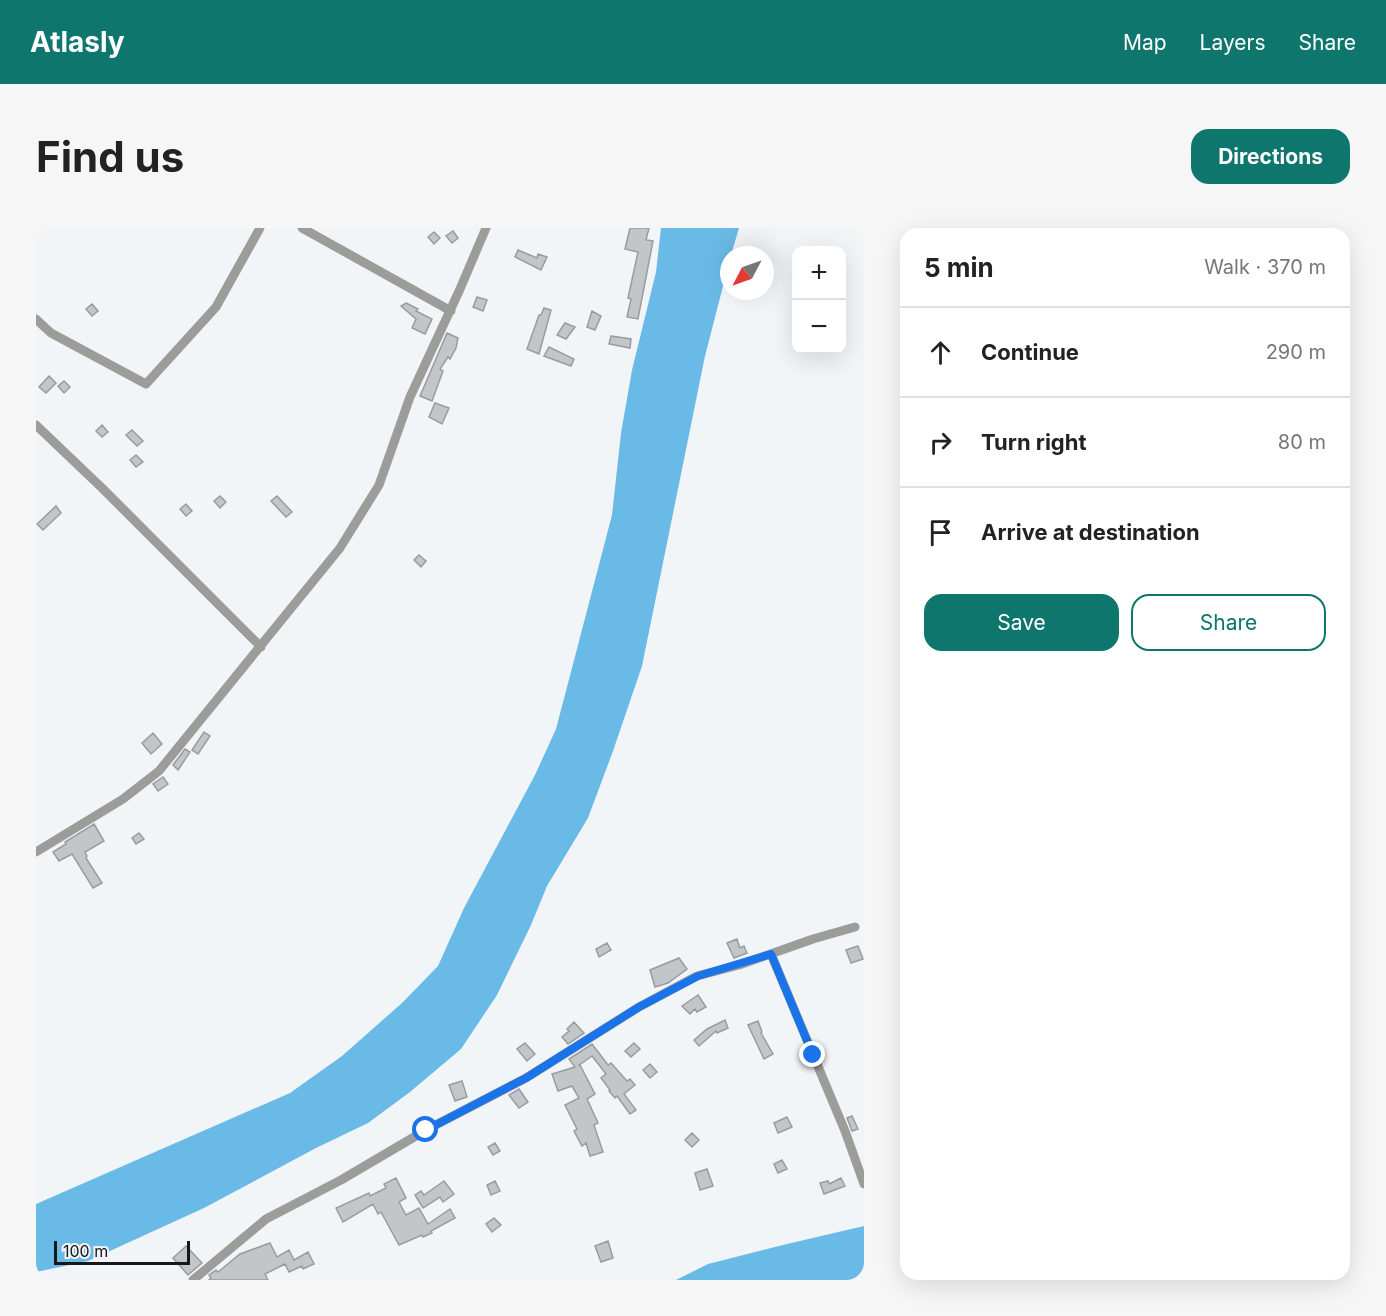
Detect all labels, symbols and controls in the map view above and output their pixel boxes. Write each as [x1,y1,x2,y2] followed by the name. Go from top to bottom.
[30,25,125,59] text: Atlasly
[1123,30,1167,55] text: Map
[1200,30,1266,55] text: Layers
[1299,30,1356,55] text: Share
[1191,129,1350,184] button: Directions
[36,131,184,182] text: Find us
[720,246,774,300] north arrow
[792,246,846,354] map controls
[792,246,846,300] button: +
[924,252,994,283] text: 5 min
[1204,255,1326,279] text: Walk · 370 m
[792,300,846,354] button: −
[924,336,957,369] icon: ahead
[981,339,1079,365] text: Continue
[1266,340,1326,364] text: 290 m
[924,426,957,459] icon: right
[981,429,1087,455] text: Turn right
[1278,430,1326,454] text: 80 m
[924,516,957,549] icon: arrive
[981,519,1200,545] text: Arrive at destination
[924,594,1119,651] button: Save
[1131,594,1326,651] button: Share
[799,1041,825,1067] route end
[412,1116,438,1142] route start
[54,1238,190,1266] scale bar
[63,1241,108,1261] text: 100 m

